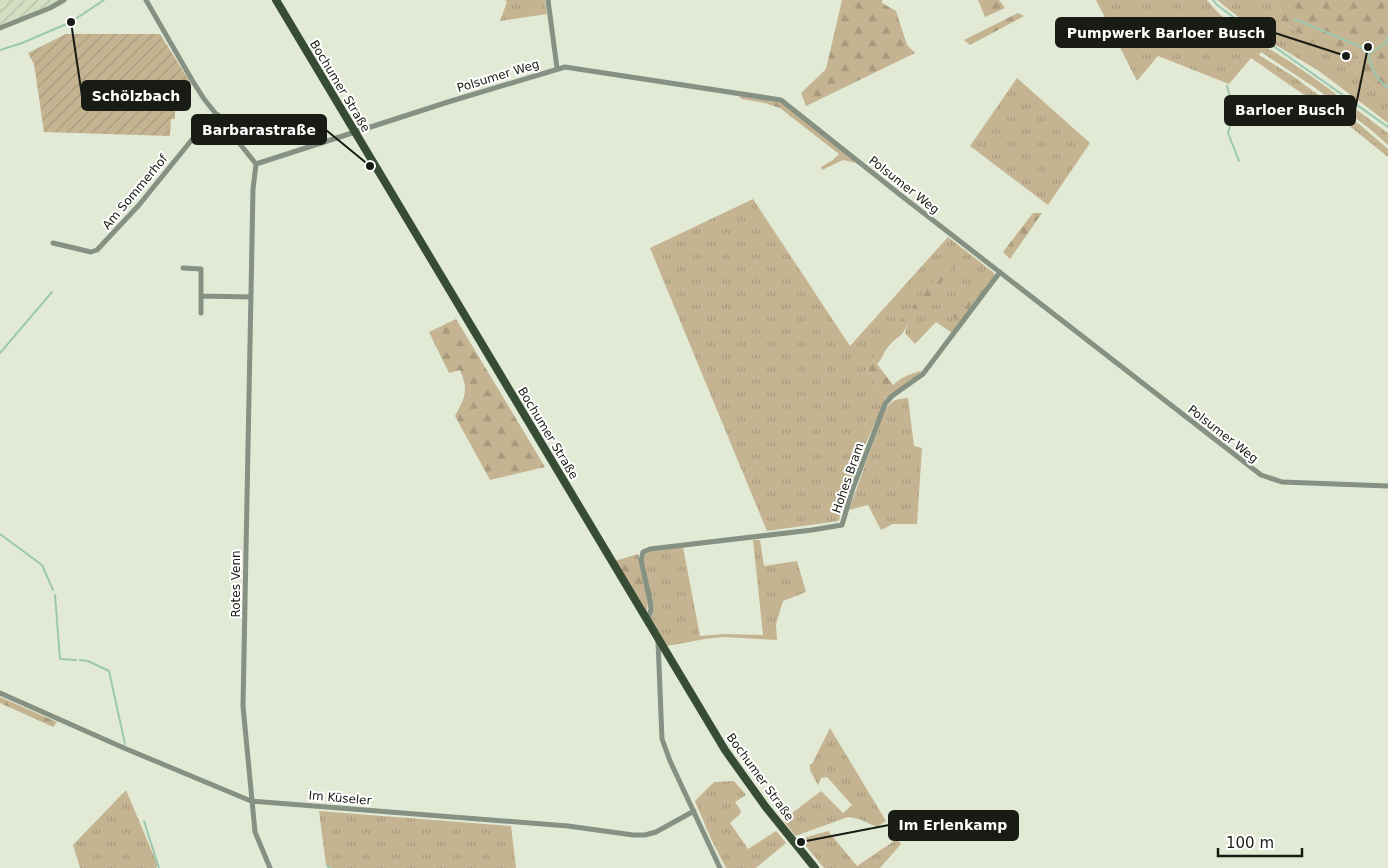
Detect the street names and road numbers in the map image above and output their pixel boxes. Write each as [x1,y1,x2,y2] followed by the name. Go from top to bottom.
[307,37,373,135] street label: Bochumer Straße
[455,57,541,95] street label: Polsumer Weg
[100,151,171,232] street label: Am Sommerhof
[866,153,942,217] street label: Polsumer Weg
[515,384,581,482] street label: Bochumer Straße
[1185,402,1261,466] street label: Polsumer Weg
[829,441,867,515] street label: Hohes Bram
[229,550,243,618] street label: Rotes Venn
[724,731,796,823] street label: Bochumer Straße
[308,788,372,808] street label: Im Küseler

